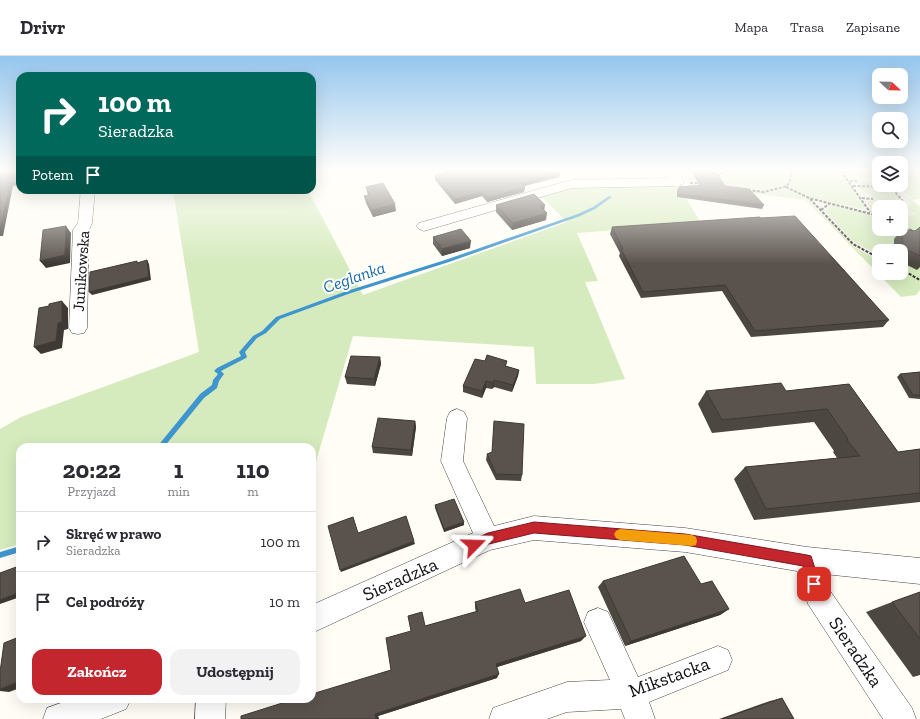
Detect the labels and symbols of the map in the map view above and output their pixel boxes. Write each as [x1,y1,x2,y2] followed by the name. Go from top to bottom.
[872,68,908,104] north arrow
[69,230,93,312] street label: Junikowska
[320,257,388,297] water label: Ceglanka
[453,524,495,566] position arrow
[359,552,441,606] street label: Sieradzka
[797,567,831,601] pin
[824,612,888,692] street label: Sieradzka
[625,652,713,702] street label: Mikstacka

